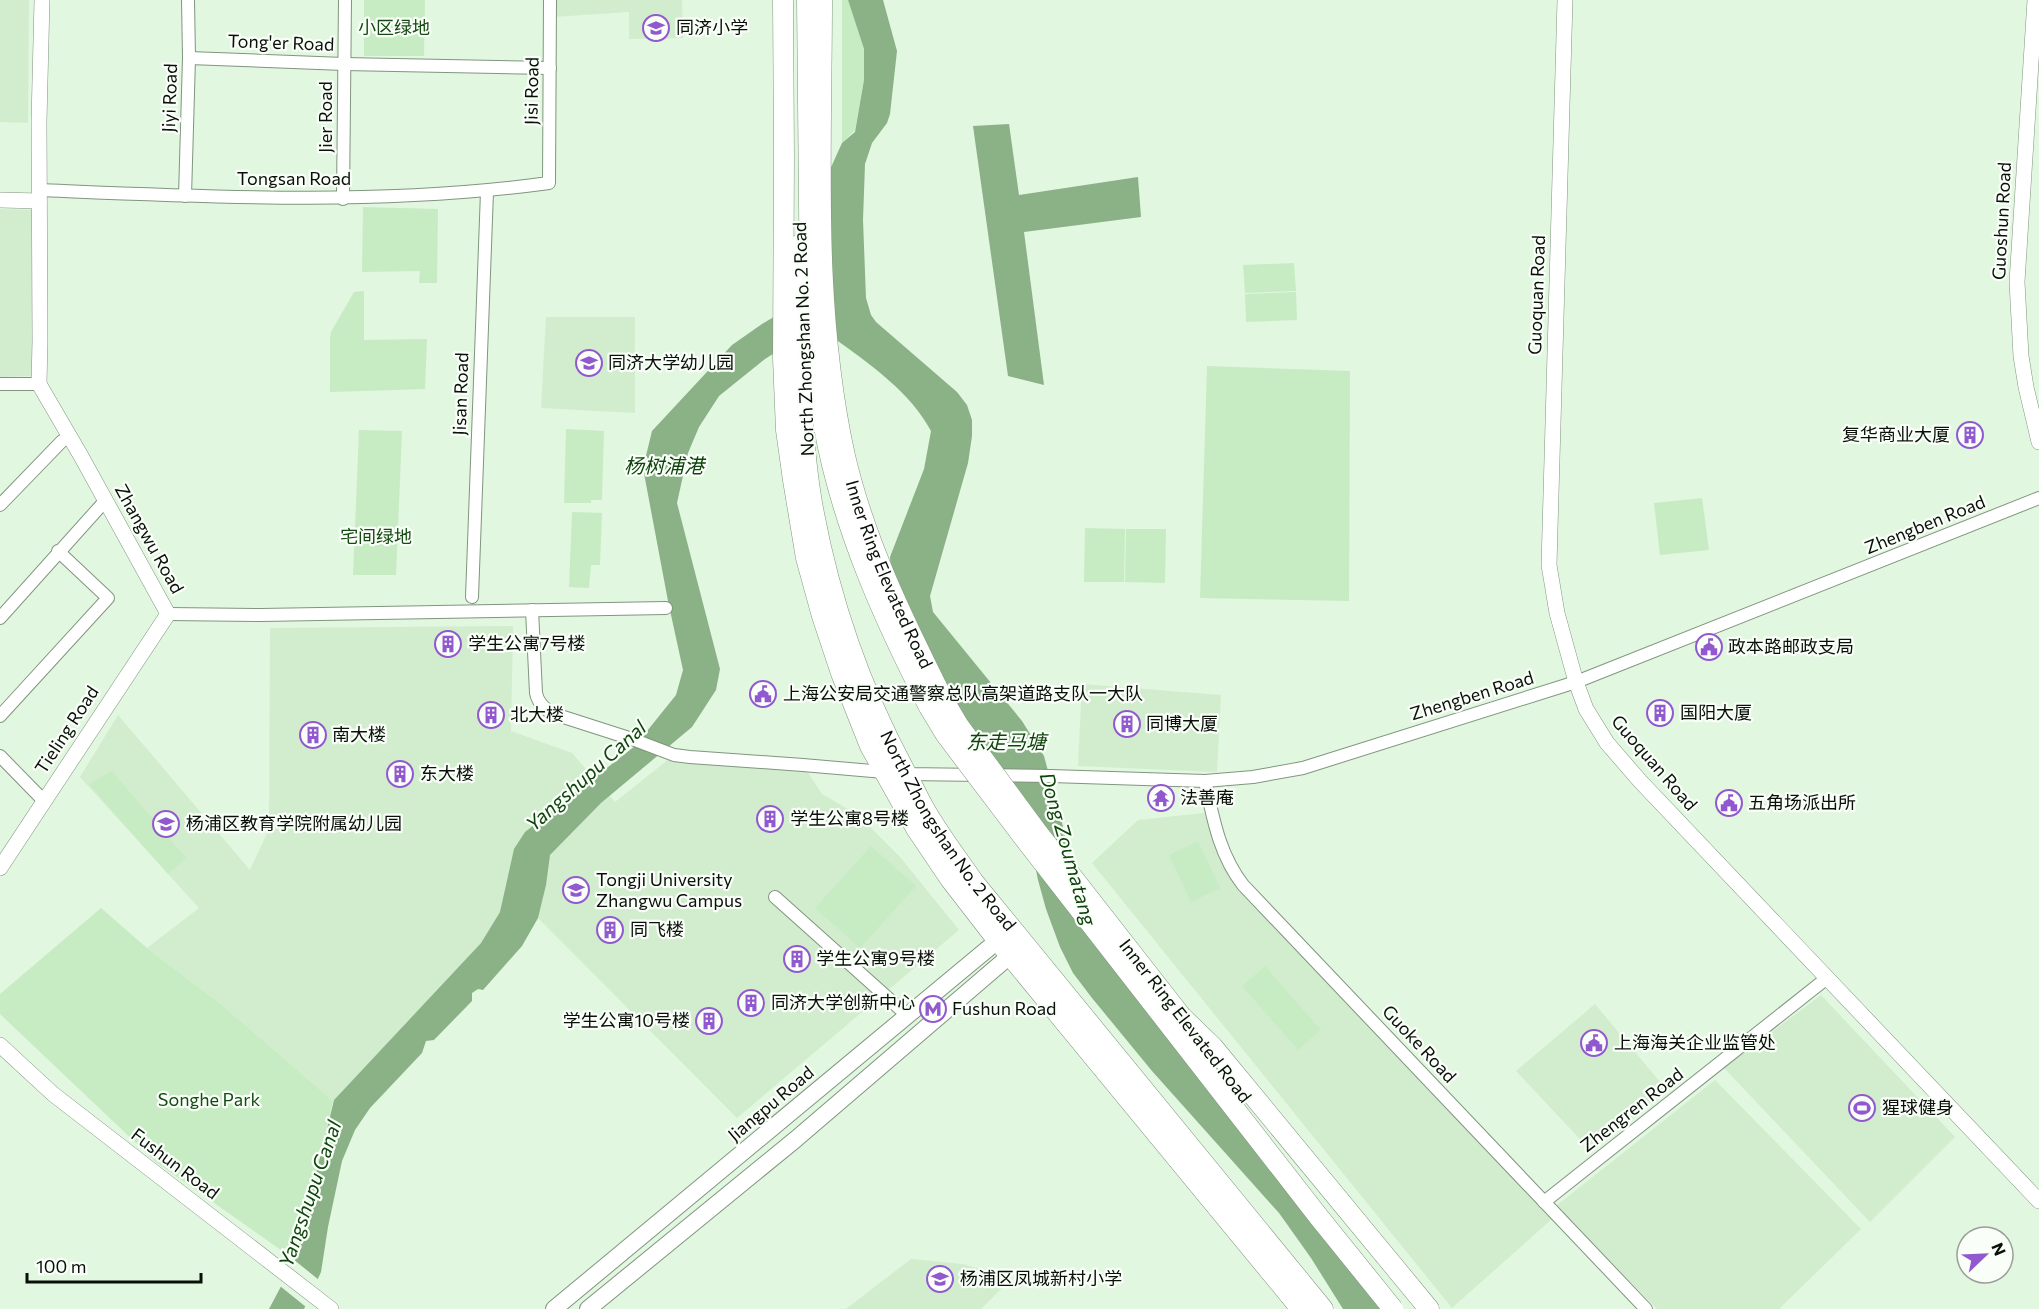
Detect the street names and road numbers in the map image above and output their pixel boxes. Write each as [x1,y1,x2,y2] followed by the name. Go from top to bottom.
[227,29,335,55] street label: Tong'er Road
[519,57,543,125] street label: Jisi Road
[157,63,181,133] street label: Jiyi Road
[314,81,336,153] street label: Jier Road
[1987,161,2015,281] street label: Guoshun Road
[237,167,351,189] street label: Tongsan Road
[788,221,818,457] street label: North Zhongshan No. 2 Road
[1523,235,1549,355] street label: Guoquan Road
[448,352,472,436] street label: Jisan Road
[842,477,938,672] street label: Inner Ring Elevated Road
[111,480,189,597] street label: Zhangwu Road
[1861,490,1988,558] street label: Zhengben Road
[1407,666,1536,724] street label: Zhengben Road
[30,681,103,778] street label: Tieling Road
[1607,710,1702,815] street label: Guoquan Road
[876,727,1021,935] street label: North Zhongshan No. 2 Road
[1115,934,1257,1107] street label: Inner Ring Elevated Road
[1378,1000,1461,1087] street label: Guoke Road
[723,1061,818,1146] street label: Jiangpu Road
[1576,1062,1687,1156] street label: Zhengren Road
[127,1123,224,1203] street label: Fushun Road

